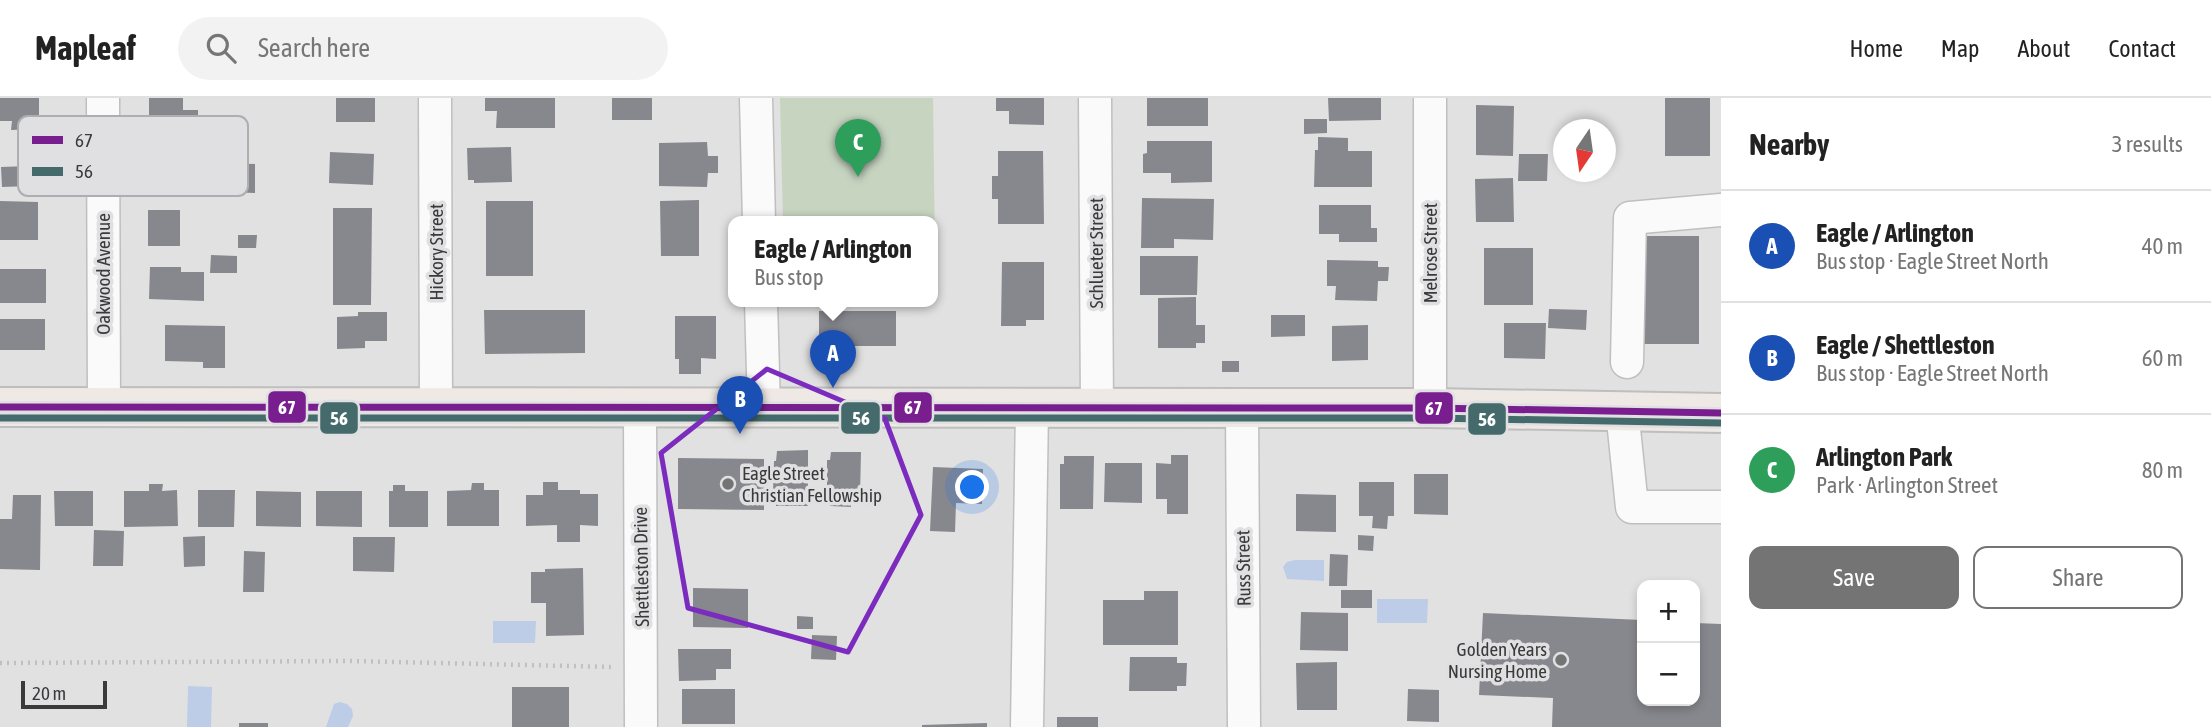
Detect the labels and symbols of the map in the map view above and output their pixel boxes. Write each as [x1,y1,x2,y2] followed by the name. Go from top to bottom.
[18,116,248,196] legend
[835,119,881,177] pin: C
[1553,119,1616,182] north arrow
[75,129,93,151] text: 67
[75,160,93,182] text: 56
[1085,198,1107,308] street label: Schlueter Street
[425,203,447,301] street label: Hickory Street
[1419,203,1441,303] street label: Melrose Street
[92,213,114,335] street label: Oakwood Avenue
[810,330,856,388] pin: A
[717,376,763,434] pin: B
[267,390,307,424] line badge: 67
[893,391,933,424] line badge: 67
[1414,391,1454,425] line badge: 67
[278,396,296,418] text: 67
[904,396,922,418] text: 67
[1425,397,1443,419] text: 67
[319,401,359,435] line badge: 56
[840,401,881,435] line badge: 56
[1467,402,1507,436] line badge: 56
[330,407,348,429] text: 56
[852,407,870,429] text: 56
[1478,408,1496,430] text: 56
[742,462,882,506] place label: Eagle Street Christian Fellowship
[955,470,989,504] your location
[720,476,736,492] marker: Eagle Street Christian Fellowship
[629,507,653,627] street label: Shettleston Drive
[1231,530,1255,606] street label: Russ Street
[1448,638,1547,682] place label: Golden Years Nursing Home
[1553,652,1569,668] marker: Golden Years Nursing Home
[21,678,107,710] scale bar

